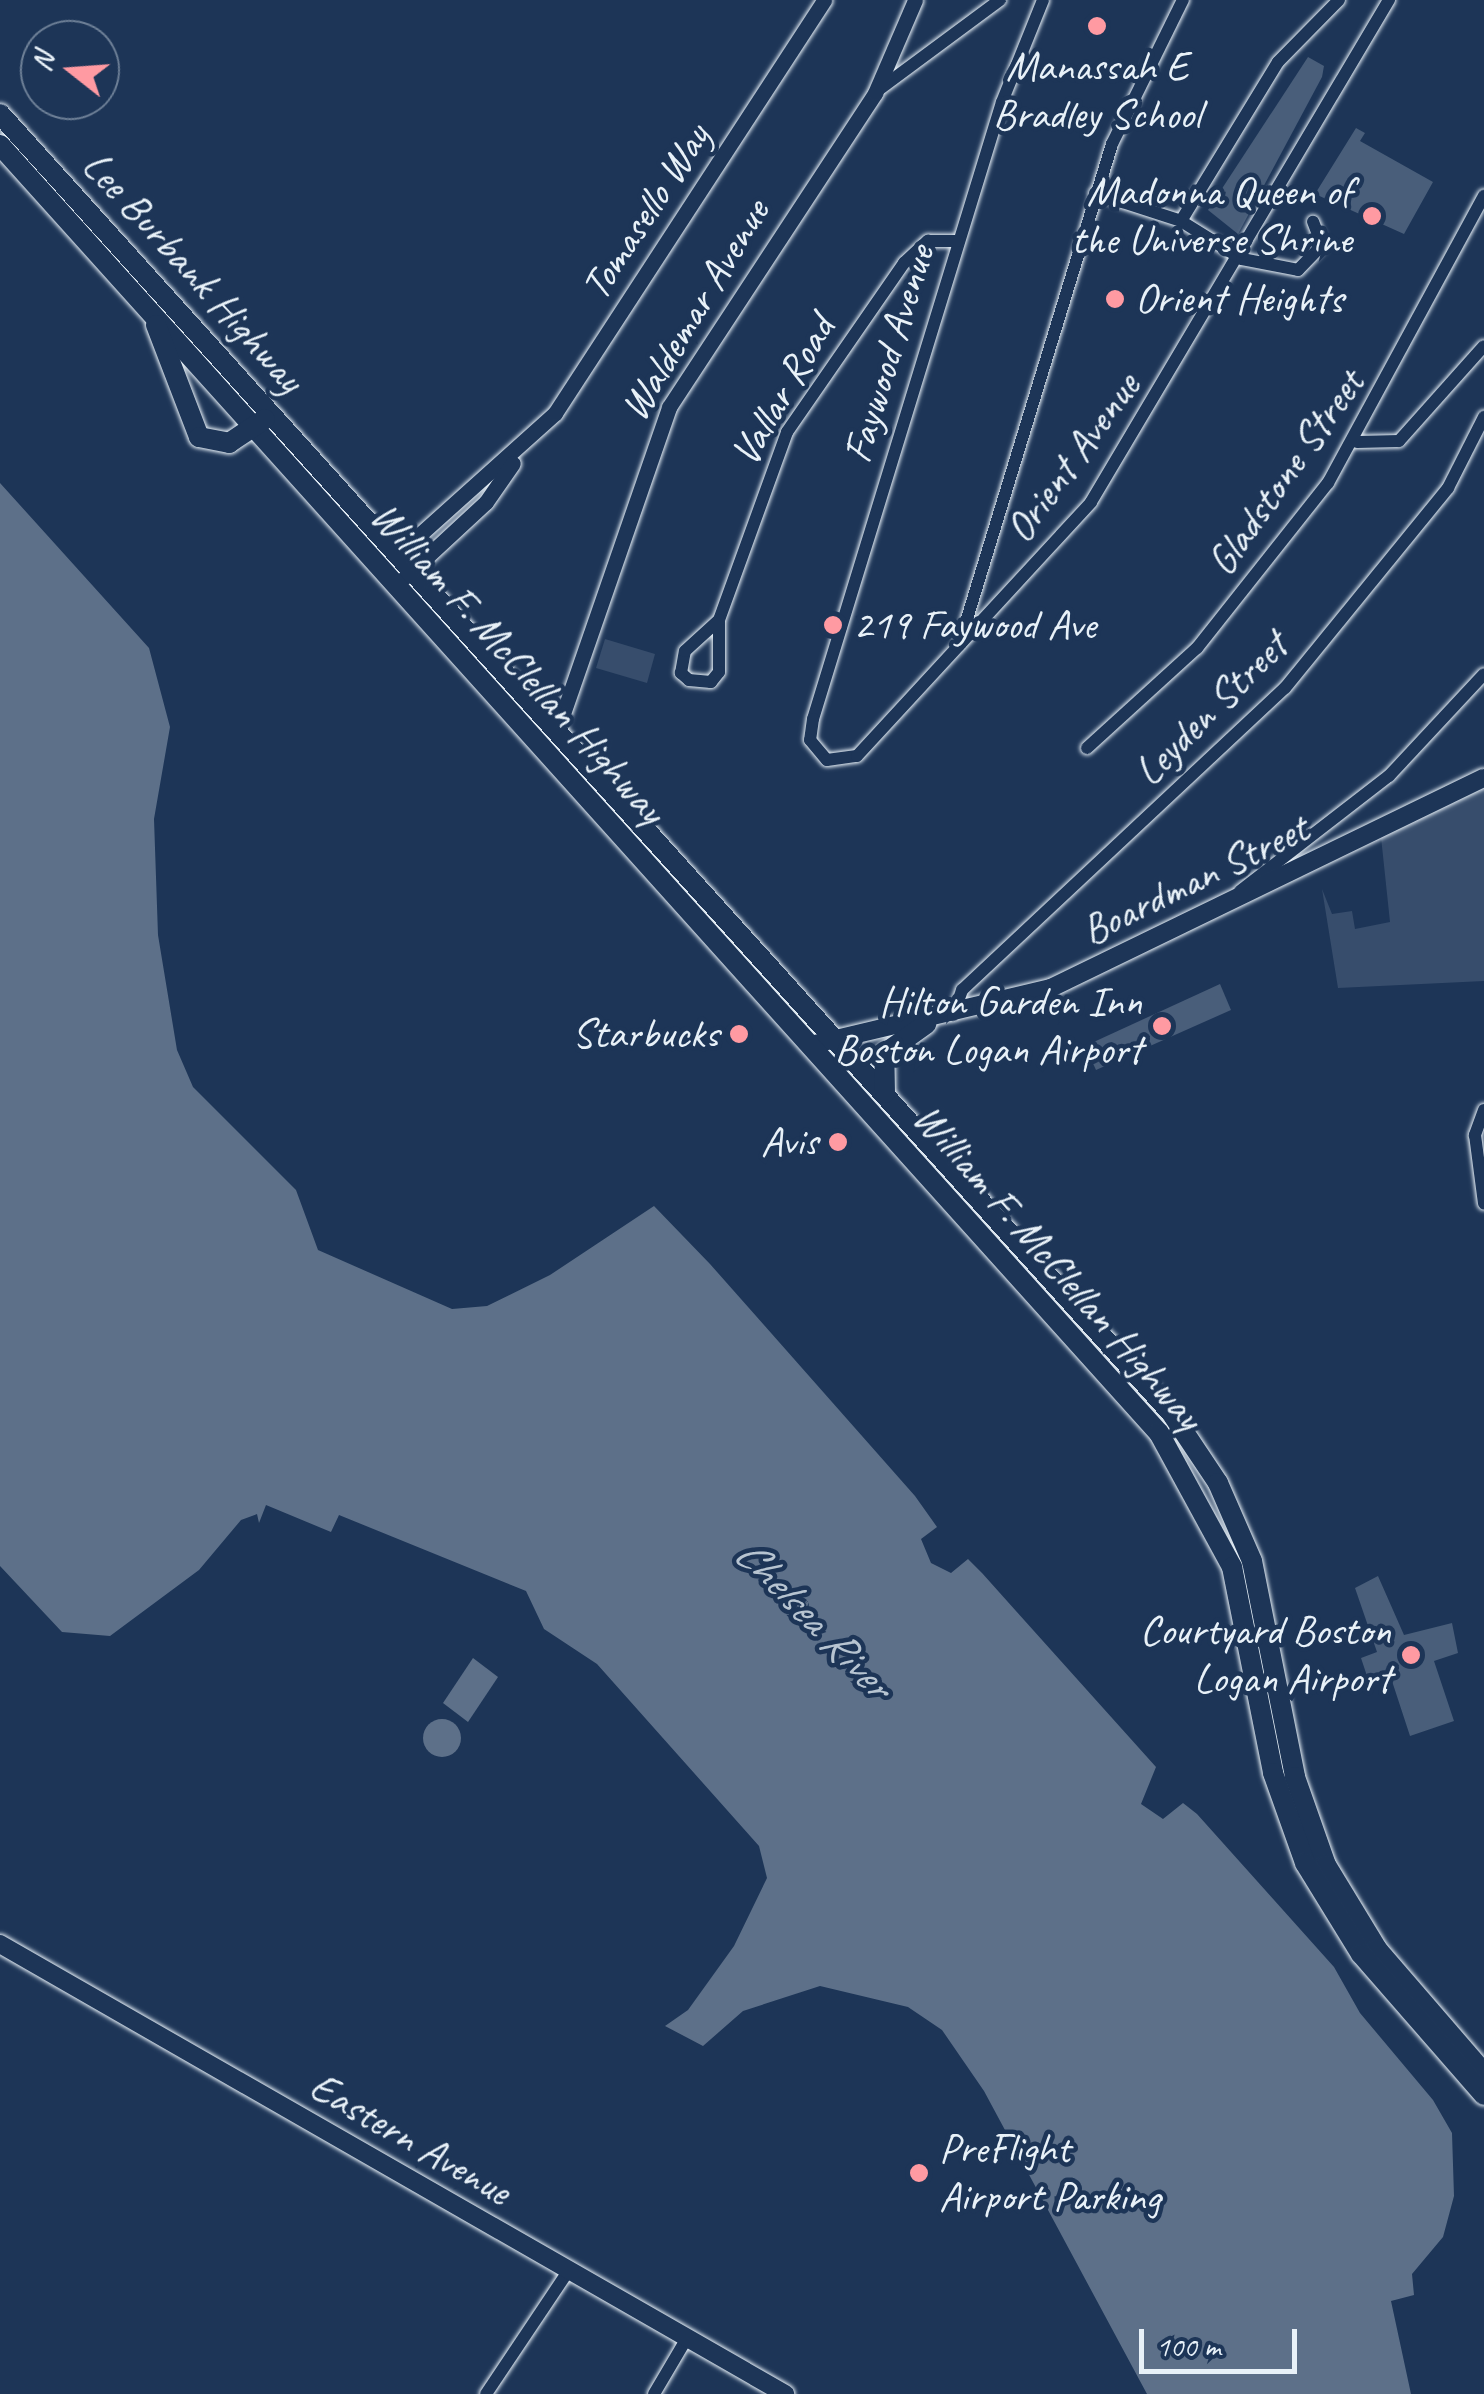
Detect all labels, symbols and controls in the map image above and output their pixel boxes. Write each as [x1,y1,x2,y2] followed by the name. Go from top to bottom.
[1086,15,1108,37] marker: Manassah E Bradley School
[20,20,120,120] north arrow
[993,42,1201,140] place label: Manassah E Bradley School
[23,48,62,75] text: N
[570,114,722,310] street label: Tomasello Way
[72,141,314,403] street label: Lee Burbank Highway
[1071,167,1352,266] place label: Madonna Queen of the Universe Shrine
[609,191,781,429] street label: Waldemar Avenue
[1361,205,1383,227] marker: Madonna Queen of the Universe Shrine
[832,239,946,469] street label: Faywood Avenue
[1135,274,1343,324] place label: Orient Heights
[1104,288,1126,310] marker: Orient Heights
[720,308,846,474] street label: Vallar Road
[1197,360,1375,586] street label: Gladstone Street
[995,363,1151,553] street label: Orient Avenue
[360,492,676,834] street label: William F. McClellan Highway
[853,600,1096,650] place label: 219 Faywood Ave
[822,614,844,636] marker: 219 Faywood Ave
[1124,622,1298,796] street label: Leyden Street
[1073,803,1317,957] street label: Boardman Street
[836,977,1142,1076] place label: Hilton Garden Inn Boston Logan Airport
[572,1009,719,1059] place label: Starbucks
[1151,1015,1173,1037] marker: Hilton Garden Inn Boston Logan Airport
[728,1023,750,1045] marker: Starbucks
[903,1094,1213,1440] street label: William F. McClellan Highway
[761,1117,818,1167] place label: Avis
[827,1131,849,1153] marker: Avis
[723,1526,903,1710] water label: Chelsea River
[1140,1606,1391,1704] place label: Courtyard Boston Logan Airport
[1400,1644,1422,1666] marker: Courtyard Boston Logan Airport
[301,2061,519,2217] street label: Eastern Avenue
[939,2124,1161,2222] place label: PreFlight Airport Parking
[908,2162,930,2184] marker: PreFlight Airport Parking
[1144,2309,1302,2371] scale bar
[1156,2327,1221,2365] text: 100 m

